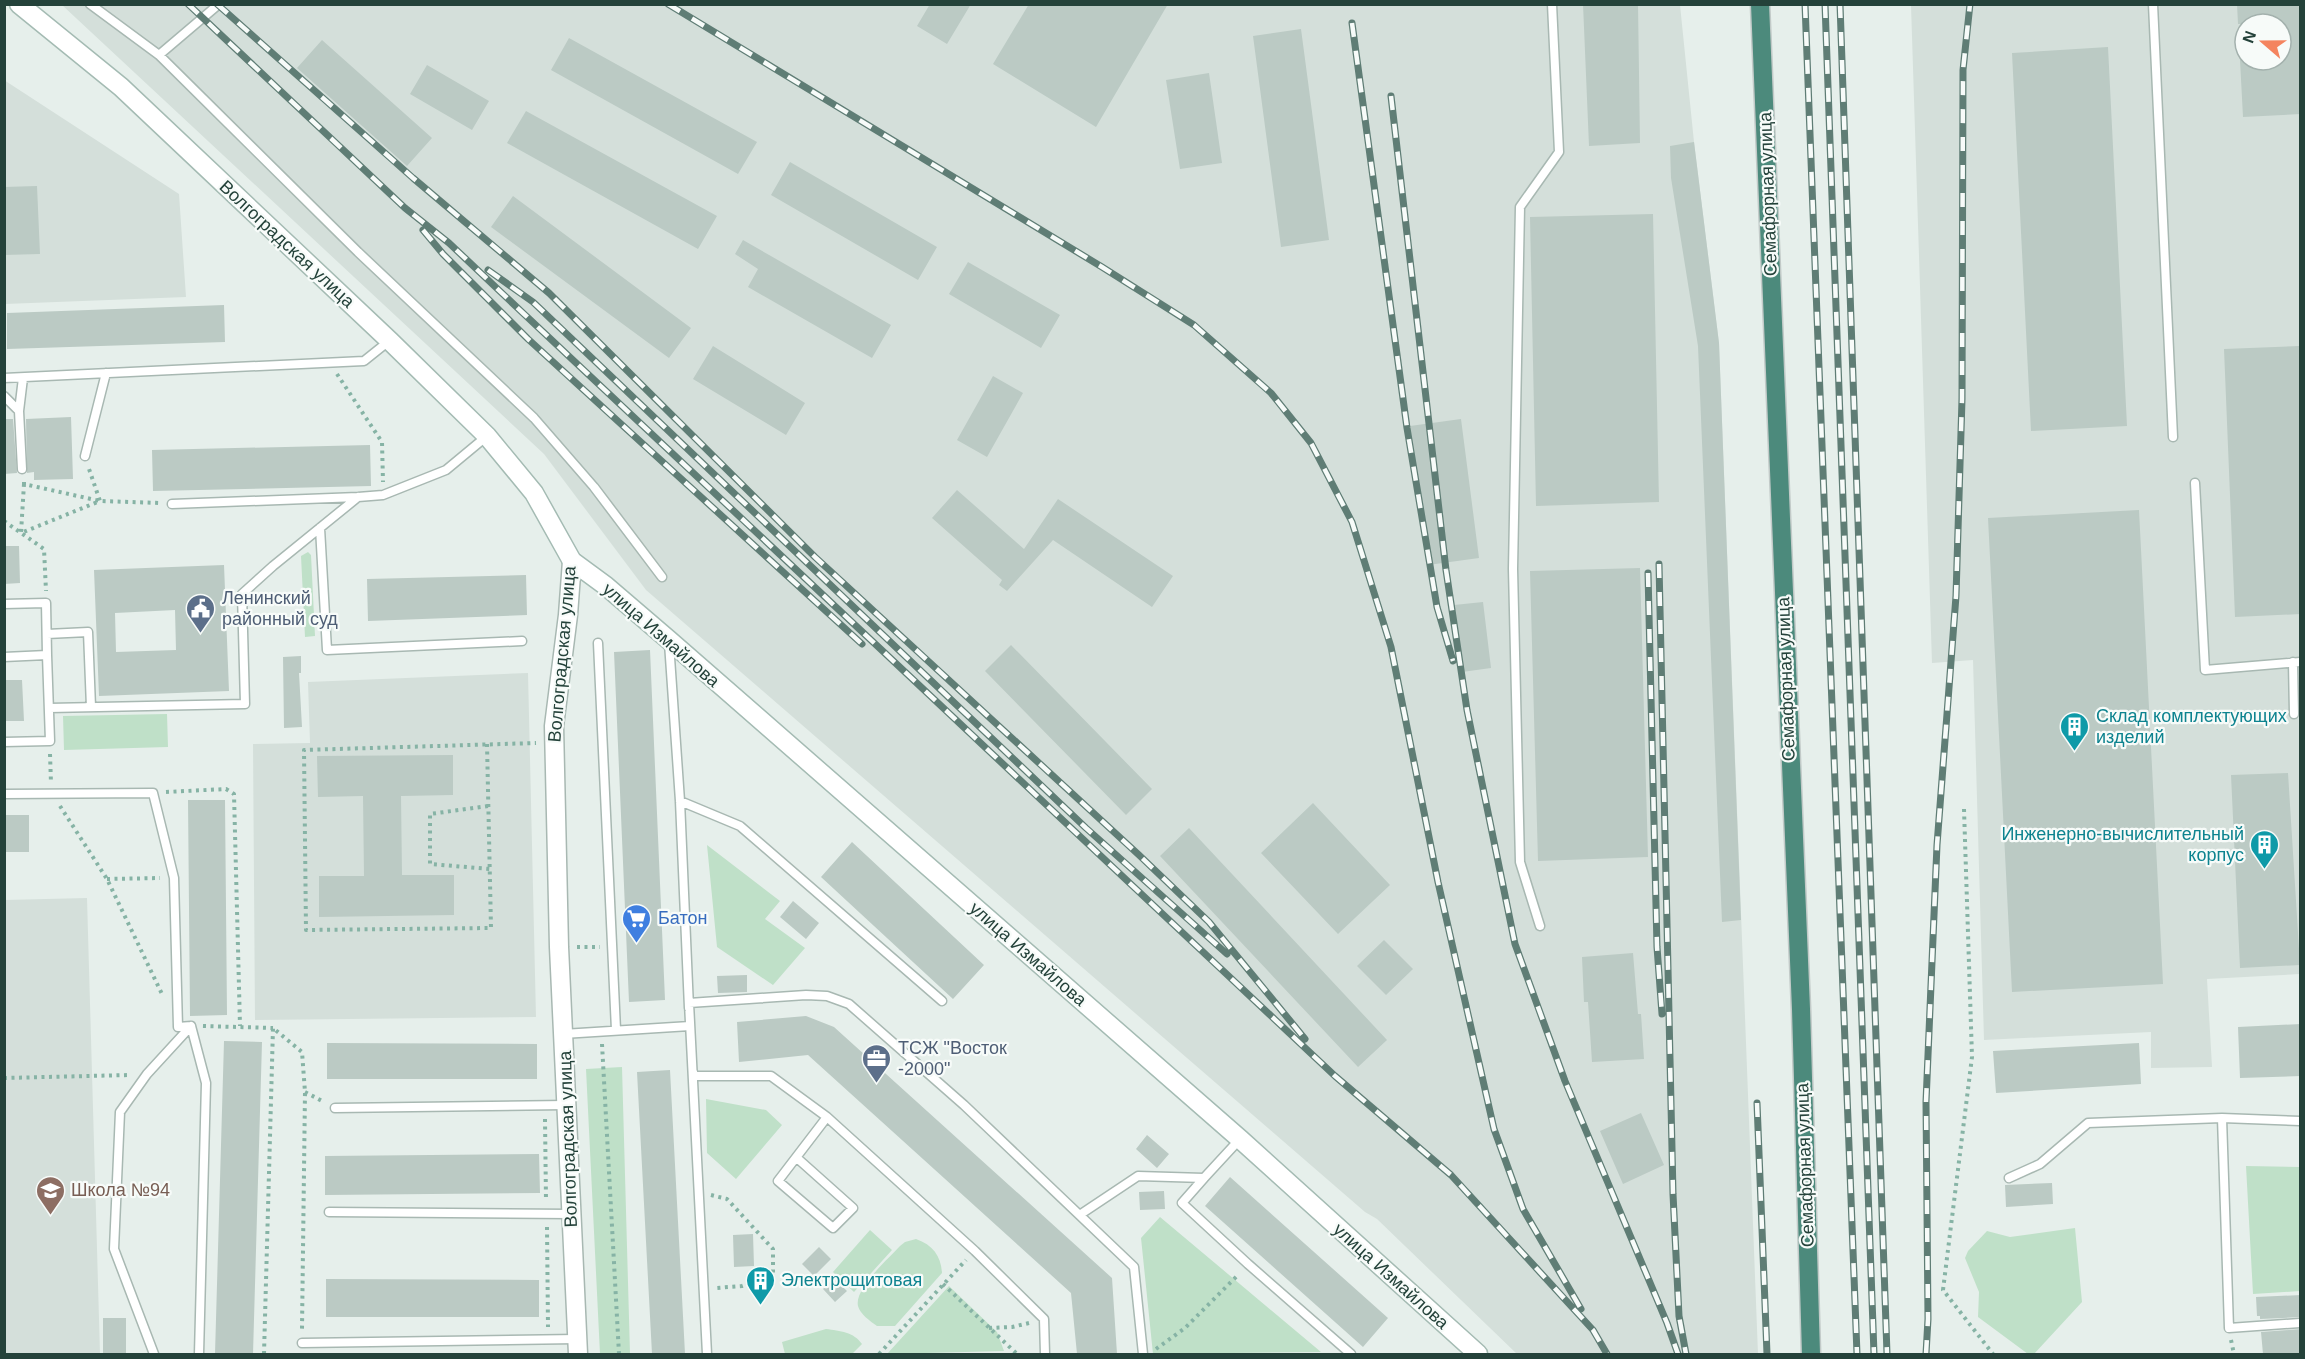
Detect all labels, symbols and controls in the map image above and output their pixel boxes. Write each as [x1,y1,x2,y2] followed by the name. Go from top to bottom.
[2233,12,2293,72] north arrow
[2239,29,2259,45] text: N
[1755,111,1781,277] street label: Семафорная улица
[215,176,359,312] street label: Волгоградская улица
[544,564,580,743] street label: Волгоградская улица
[599,579,724,692] street label: улица Измайлова
[222,588,338,629] place label: Ленинский районный суд
[185,592,217,634] public building icon: Ленинский районный суд
[1773,596,1799,762] street label: Семафорная улица
[2096,706,2287,747] place label: Склад комплектующих изделий
[2059,710,2091,752] building icon: Склад комплектующих изделий
[2001,824,2244,865] place label: Инженерно-вычислительный корпус
[2249,828,2281,870] building icon: Инженерно-вычислительный корпус
[966,898,1091,1011] street label: улица Измайлова
[621,902,653,944] supermarket icon: Батон
[658,908,707,928] place label: Батон
[898,1038,1007,1079] place label: ТСЖ "Восток -2000"
[861,1042,893,1084] office icon: ТСЖ "Восток -2000"
[555,1049,581,1228] street label: Волгоградская улица
[1792,1082,1818,1248] street label: Семафорная улица
[34,1174,66,1216] school or university icon: Школа №94
[71,1180,170,1200] place label: Школа №94
[1329,1219,1453,1334] street label: улица Измайлова
[744,1264,776,1306] building icon: Электрощитовая
[781,1270,922,1290] place label: Электрощитовая

